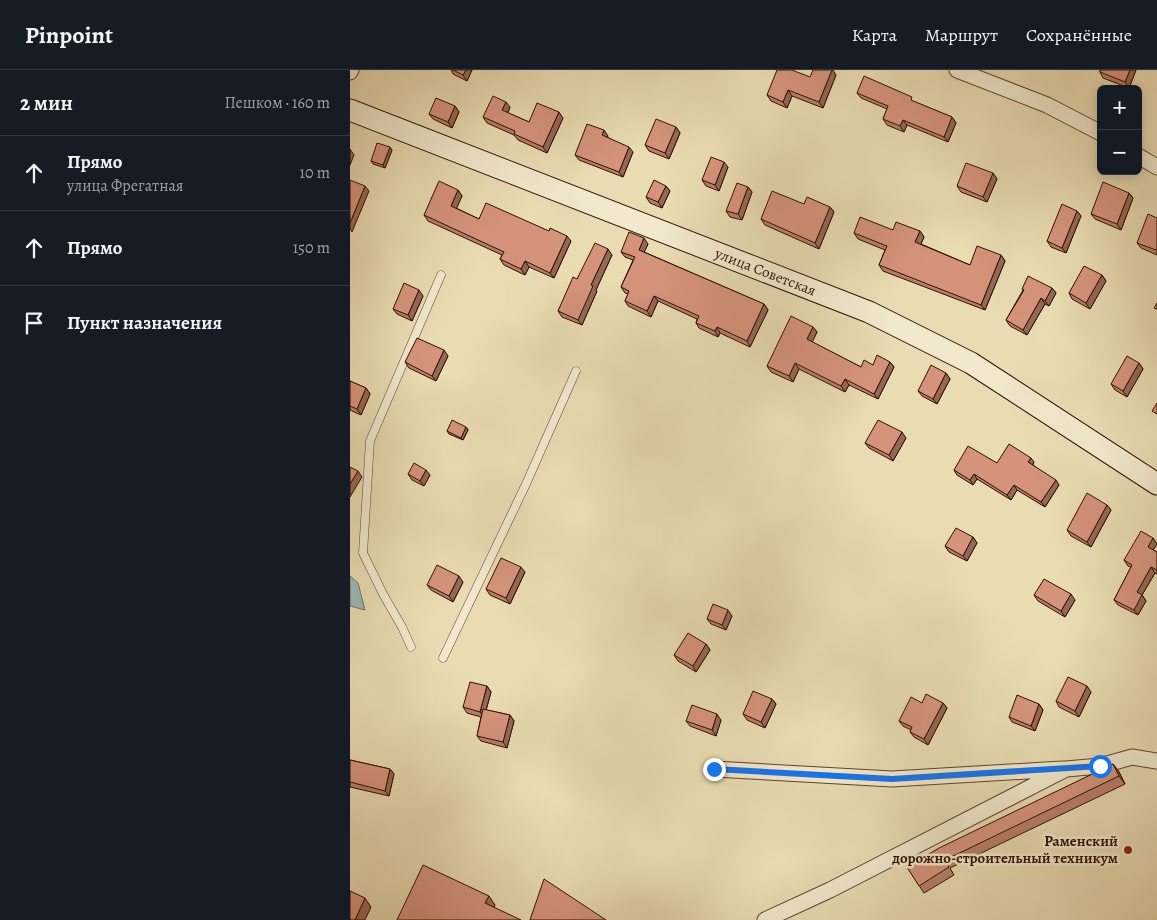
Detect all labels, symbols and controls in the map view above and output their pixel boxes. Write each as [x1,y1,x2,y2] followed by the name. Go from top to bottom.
[25,19,113,51] text: Pinpoint
[852,23,897,47] text: Карта
[925,23,998,47] text: Маршрут
[1026,23,1132,47] text: Сохранённые
[1097,85,1142,175] map controls
[1097,85,1142,130] button: +
[20,89,73,117] text: 2 мин
[224,92,330,114] text: Пешком · 160 m
[1097,130,1142,175] button: −
[67,149,122,175] text: Прямо
[20,159,48,187] icon: ahead
[300,162,330,184] text: 10 m
[67,175,184,197] text: улица Фрегатная
[20,234,48,262] icon: ahead
[67,235,122,261] text: Прямо
[293,237,330,259] text: 150 m
[711,243,819,300] street label: улица Советская
[20,309,48,337] icon: arrive
[67,310,222,336] text: Пункт назначения
[1089,755,1112,778] route start
[703,758,726,781] route end
[891,831,1118,868] place label: Раменский дорожно-строительный техникум
[1122,844,1134,856] marker: Раменский дорожно-строительный техникум

